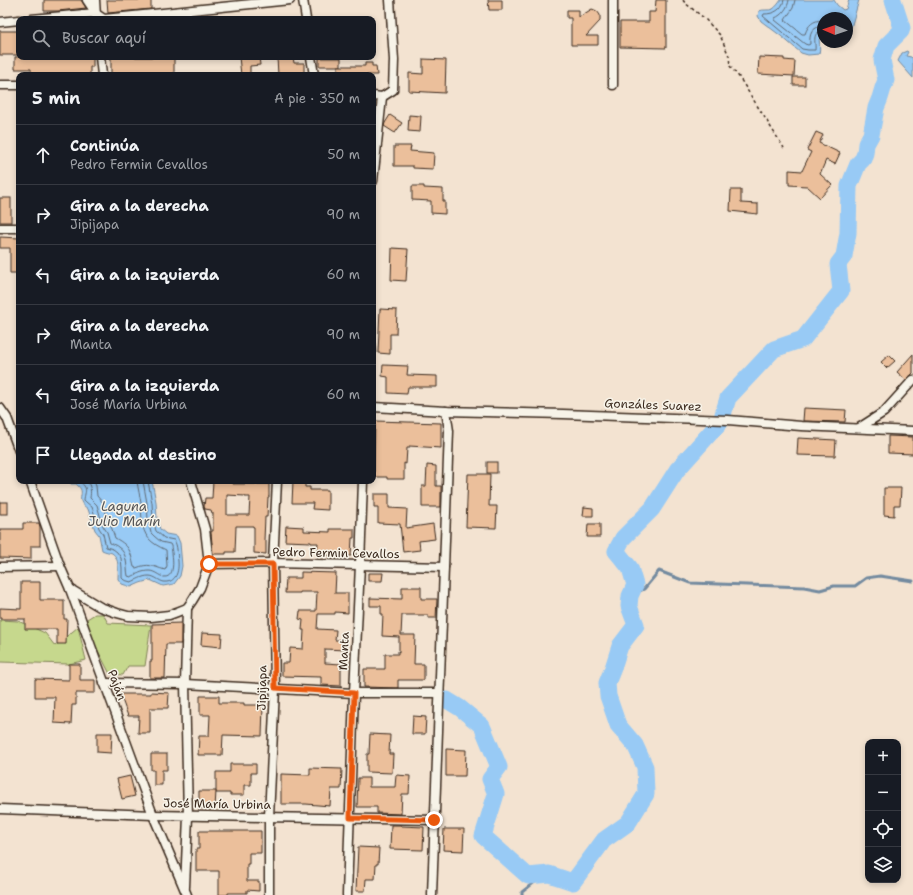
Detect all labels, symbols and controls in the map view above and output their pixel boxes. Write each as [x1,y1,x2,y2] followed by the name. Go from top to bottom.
[817,12,853,48] north arrow
[16,16,376,60] search box
[30,27,52,49] icon: search
[62,28,146,48] text: Buscar aquí
[32,87,80,109] text: 5 min
[274,90,360,107] text: A pie · 350 m
[70,136,139,156] text: Continúa
[32,144,54,166] icon: ahead
[327,146,360,163] text: 50 m
[70,156,208,173] text: Pedro Fermin Cevallos
[70,196,209,216] text: Gira a la derecha
[32,204,54,226] icon: right
[326,206,360,223] text: 90 m
[70,216,119,233] text: Jipijapa
[32,264,54,286] icon: left
[70,265,219,285] text: Gira a la izquierda
[327,266,360,283] text: 60 m
[70,316,209,336] text: Gira a la derecha
[32,324,54,346] icon: right
[326,326,360,343] text: 90 m
[70,336,112,353] text: Manta
[70,376,219,396] text: Gira a la izquierda
[32,384,54,406] icon: left
[327,386,360,403] text: 60 m
[604,395,702,415] street label: Gonzáles Suarez
[70,396,187,413] text: José María Urbina
[32,444,54,466] icon: arrive
[70,445,217,465] text: Llegada al destino
[88,498,160,530] water label: Laguna Julio Marín
[272,544,400,562] street label: Pedro Fermin Cevallos
[200,555,218,573] route start
[335,631,353,671] street label: Manta
[254,665,270,711] street label: Jipijapa
[104,667,130,703] street label: Paján
[865,739,901,883] map controls
[865,739,901,775] button: +
[865,775,901,811] button: −
[163,795,272,813] street label: José María Urbina
[425,811,443,829] route end
[865,811,901,847] button: locate
[865,847,901,883] button: layers

